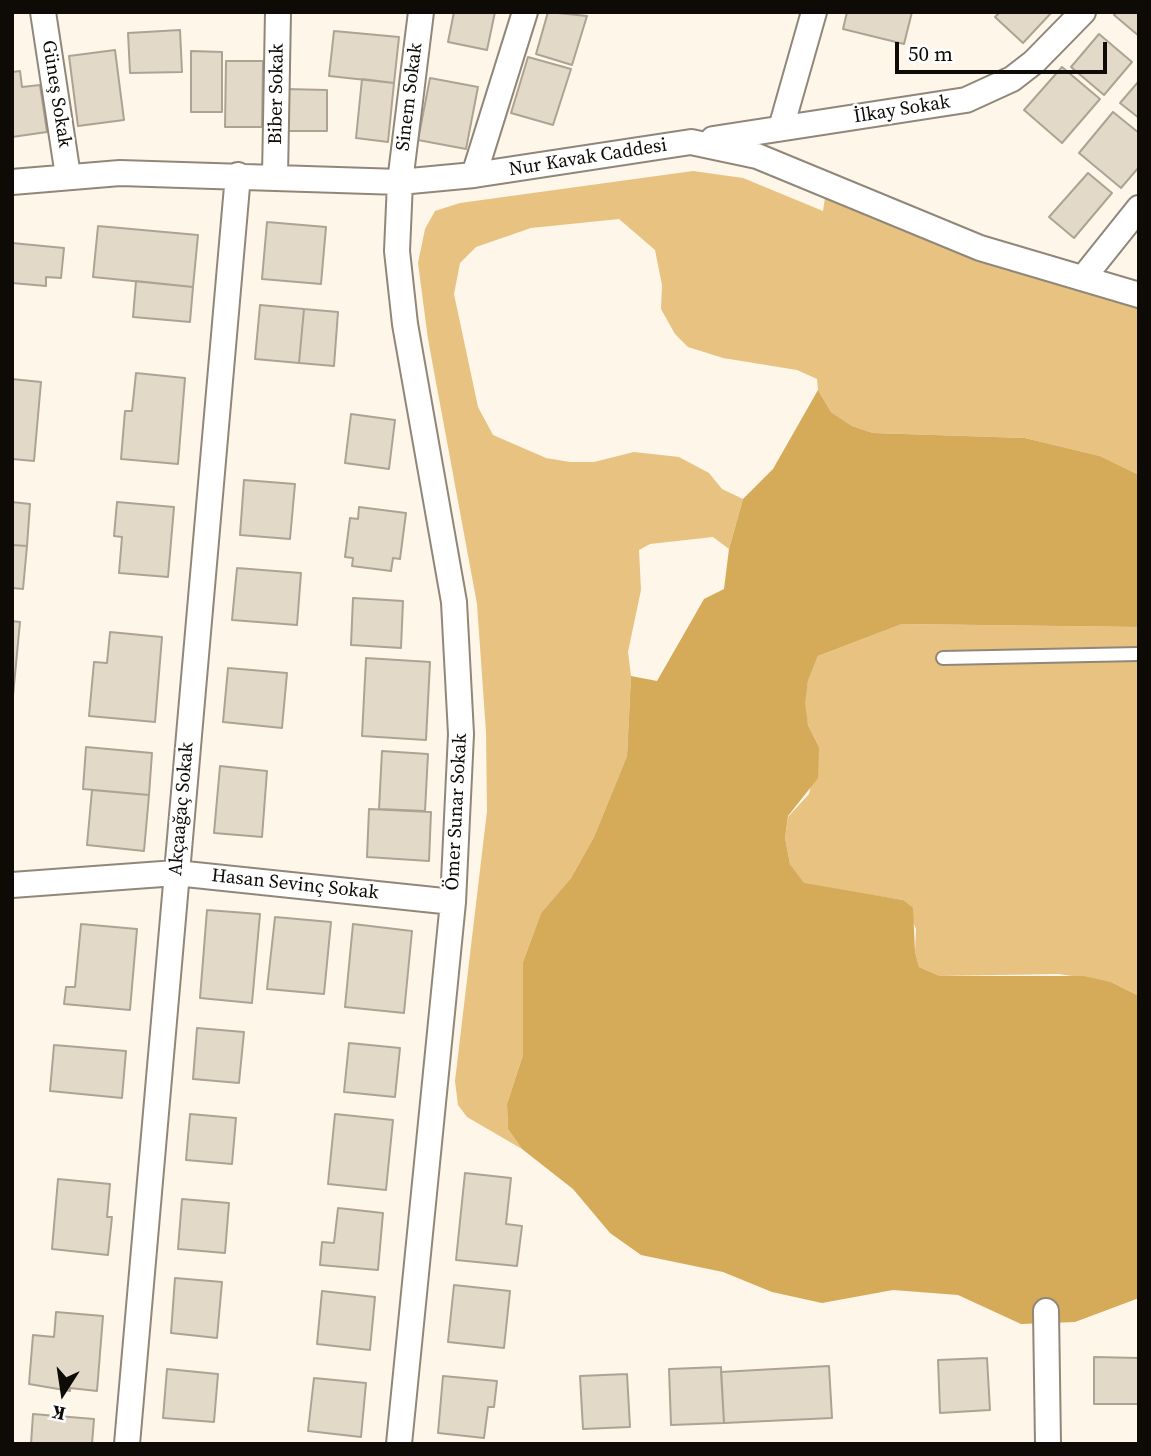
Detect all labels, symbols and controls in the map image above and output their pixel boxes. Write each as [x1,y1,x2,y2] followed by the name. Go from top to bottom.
[899,28,1111,72] scale bar
[36,39,76,149] street label: Güneş Sokak
[908,39,953,68] text: 50 m
[392,42,428,152] street label: Sinem Sokak
[265,43,289,145] street label: Biber Sokak
[852,91,952,129] street label: İlkay Sokak
[507,134,669,182] street label: Nur Kavak Caddesi
[441,733,473,891] street label: Ömer Sunar Sokak
[165,741,199,877] street label: Akçaağaç Sokak
[210,865,380,905] street label: Hasan Sevinç Sokak
[28,1358,98,1428] north arrow
[49,1399,68,1428] text: K

